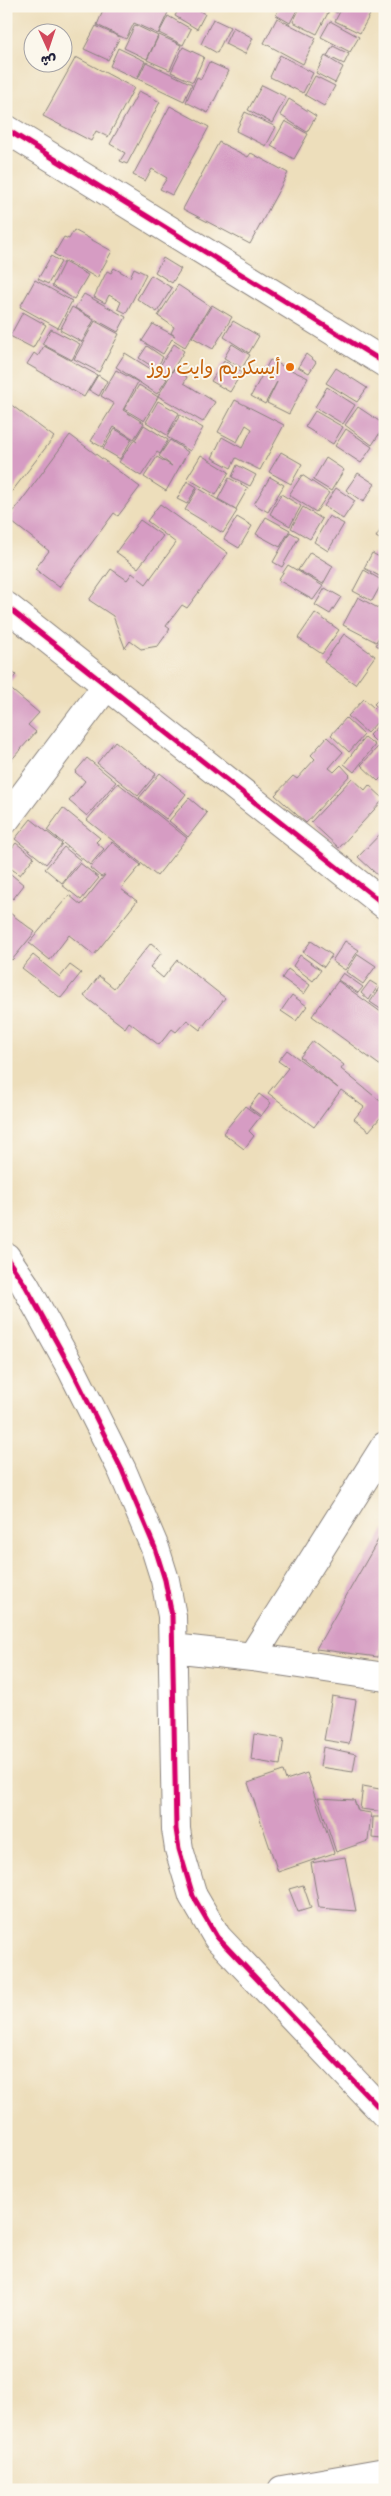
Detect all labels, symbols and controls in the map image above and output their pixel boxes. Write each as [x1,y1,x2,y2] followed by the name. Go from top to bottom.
[22,22,72,72] north arrow
[40,48,57,73] text: ش
[146,351,280,384] place label: أيسكريم وايت روز
[284,361,296,373] marker: أيسكريم وايت روز

